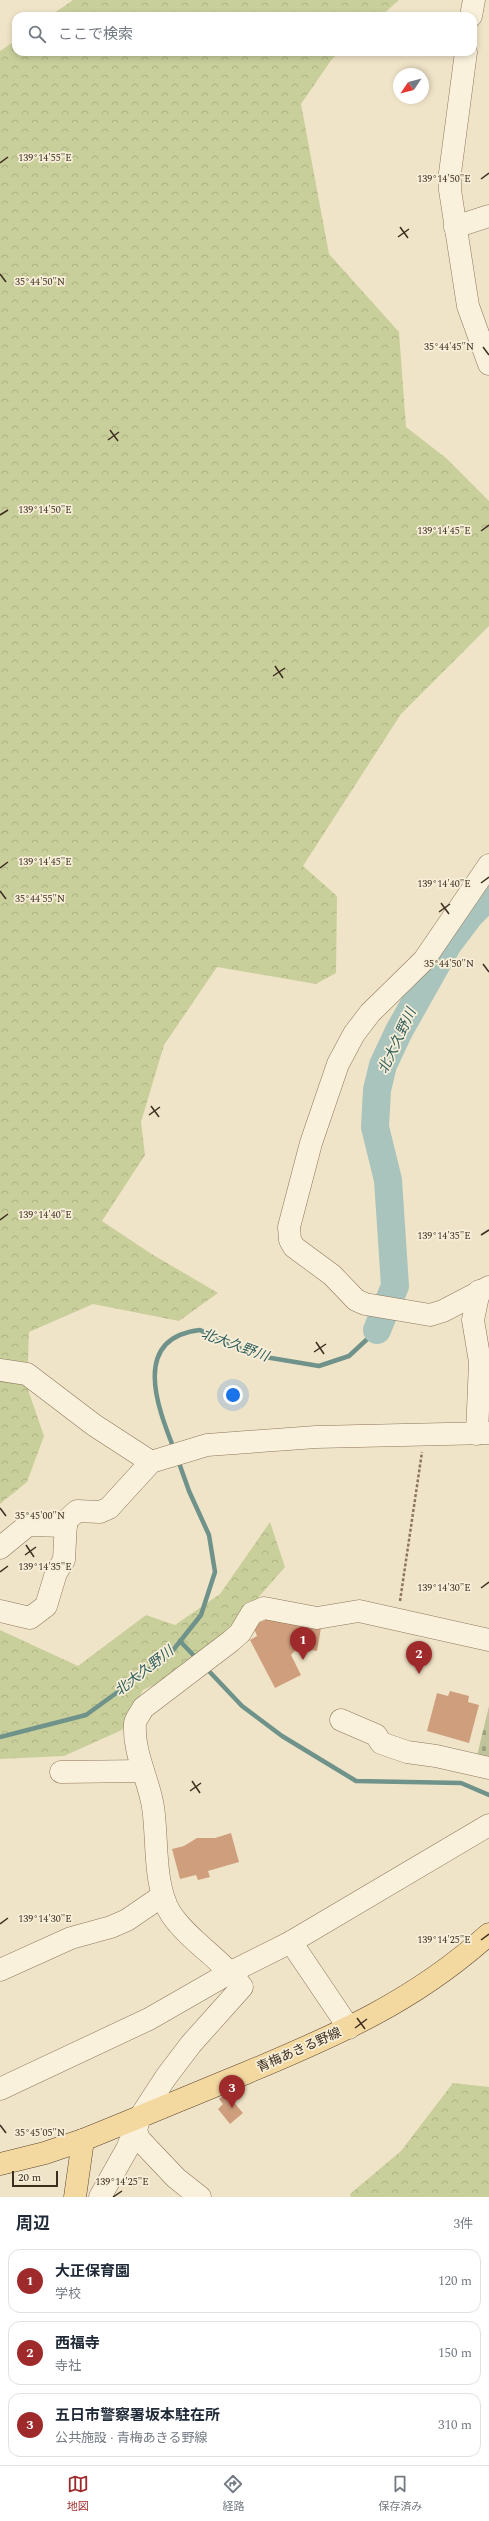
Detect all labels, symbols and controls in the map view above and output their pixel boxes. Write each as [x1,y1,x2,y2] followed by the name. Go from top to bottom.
[12,12,477,56] search box
[26,23,48,45] icon: search
[58,23,133,46] text: ここで検索
[393,68,429,104] north arrow
[18,150,72,166] text: 139°14'55"E
[417,171,471,187] text: 139°14'50"E
[15,274,65,290] text: 35°44'50"N
[424,339,474,355] text: 35°44'45"N
[18,502,72,518] text: 139°14'50"E
[417,523,471,539] text: 139°14'45"E
[18,854,72,870] text: 139°14'45"E
[417,876,471,892] text: 139°14'40"E
[15,891,65,907] text: 35°44'55"N
[424,956,474,972] text: 35°44'50"N
[373,1003,422,1077] water label: 北大久野川
[18,1207,72,1223] text: 139°14'40"E
[417,1228,471,1244] text: 139°14'35"E
[199,1323,273,1368] water label: 北大久野川
[223,1385,243,1405] your location
[15,1508,65,1524] text: 35°45'00"N
[18,1559,72,1575] text: 139°14'35"E
[417,1580,471,1596] text: 139°14'30"E
[290,1627,316,1660] pin: 1
[110,1640,180,1701] water label: 北大久野川
[406,1641,432,1674] pin: 2
[18,1911,72,1927] text: 139°14'30"E
[417,1932,471,1948] text: 139°14'25"E
[253,2022,345,2078] street label: 青梅あきる野線
[219,2075,245,2108] pin: 3
[15,2125,65,2141] text: 35°45'05"N
[12,2169,58,2188] scale bar
[18,2169,41,2186] text: 20 m
[95,2174,149,2190] text: 139°14'25"E
[16,2211,50,2237] text: 周辺
[453,2214,473,2234] text: 3件
[55,2260,130,2283] text: 大正保育園
[26,2271,34,2291] text: 1
[438,2271,472,2291] text: 120 m
[55,2284,81,2304] text: 学校
[55,2332,100,2355] text: 西福寺
[26,2343,34,2363] text: 2
[438,2343,472,2363] text: 150 m
[55,2356,81,2376] text: 寺社
[55,2404,220,2427] text: 五日市警察署坂本駐在所
[26,2415,34,2435] text: 3
[438,2415,472,2435] text: 310 m
[55,2428,208,2448] text: 公共施設 · 青梅あきる野線
[67,2473,89,2515] tab: 地図
[222,2473,244,2515] tab: 経路
[378,2473,422,2515] tab: 保存済み

